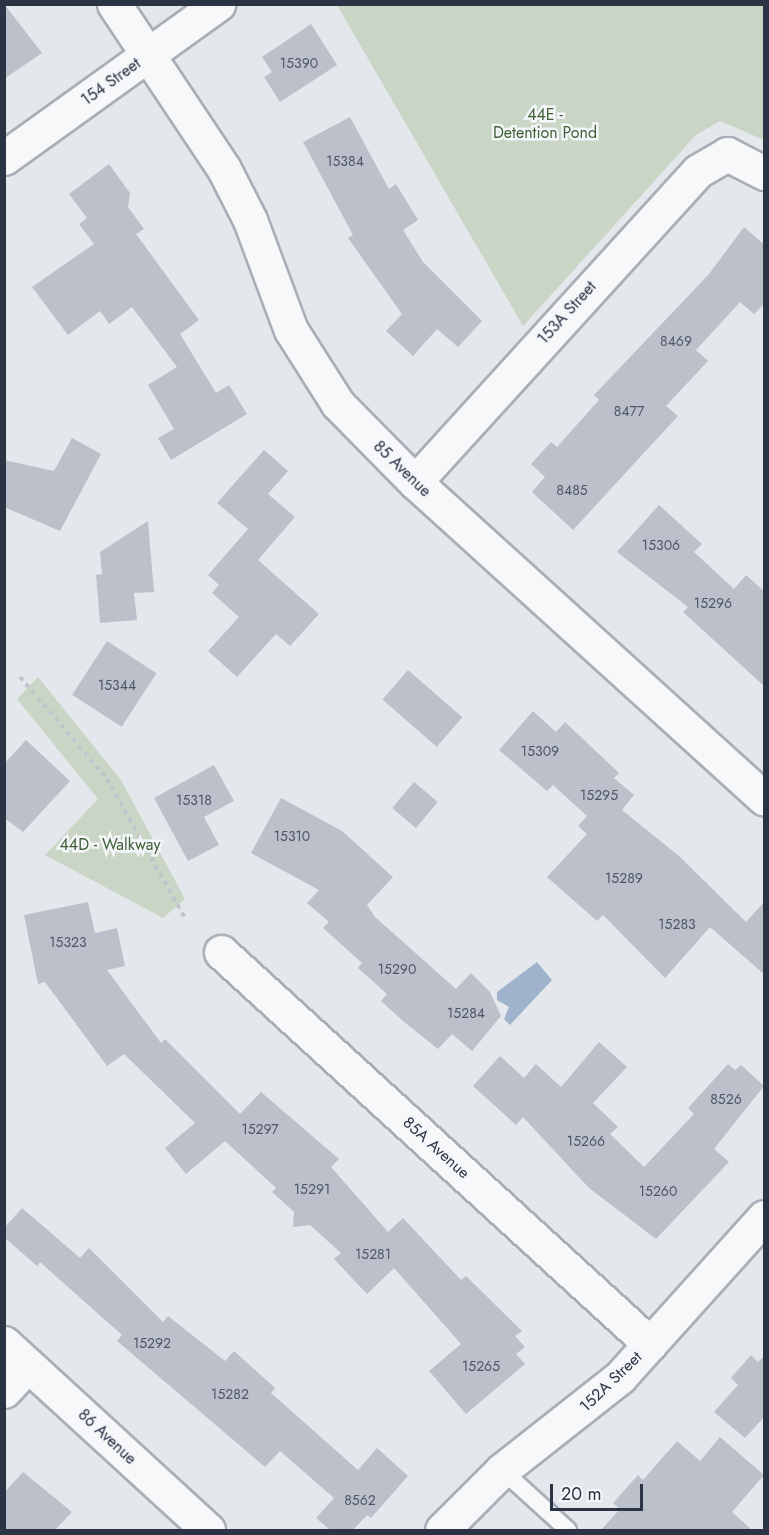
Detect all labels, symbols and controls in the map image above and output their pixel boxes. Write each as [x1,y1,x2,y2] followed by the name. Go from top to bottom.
[78,54,144,110] street label: 154 Street
[280,55,318,71] house number: 15390
[493,105,597,143] park label: 44E - Detention Pond
[326,153,364,169] house number: 15384
[534,277,600,349] street label: 153A Street
[660,333,692,349] house number: 8469
[614,403,644,419] house number: 8477
[369,437,435,501] street label: 85 Avenue
[556,482,588,498] house number: 8485
[642,537,680,553] house number: 15306
[694,595,732,611] house number: 15296
[98,677,136,693] house number: 15344
[521,743,559,759] house number: 15309
[580,787,618,803] house number: 15295
[176,792,212,808] house number: 15318
[274,828,310,844] house number: 15310
[60,835,160,855] park label: 44D - Walkway
[605,870,643,886] house number: 15289
[658,916,696,932] house number: 15283
[49,934,87,950] house number: 15323
[378,961,416,977] house number: 15290
[447,1005,485,1021] house number: 15284
[710,1091,742,1107] house number: 8526
[399,1113,473,1183] street label: 85A Avenue
[241,1121,279,1137] house number: 15297
[567,1133,605,1149] house number: 15266
[294,1181,330,1197] house number: 15291
[639,1183,677,1199] house number: 15260
[355,1246,391,1262] house number: 15281
[133,1335,171,1351] house number: 15292
[576,1348,646,1416] street label: 152A Street
[462,1358,500,1374] house number: 15265
[211,1386,249,1402] house number: 15282
[74,1405,140,1469] street label: 86 Avenue
[553,1472,646,1510] scale bar
[561,1481,601,1507] text: 20 m
[344,1492,376,1508] house number: 8562

